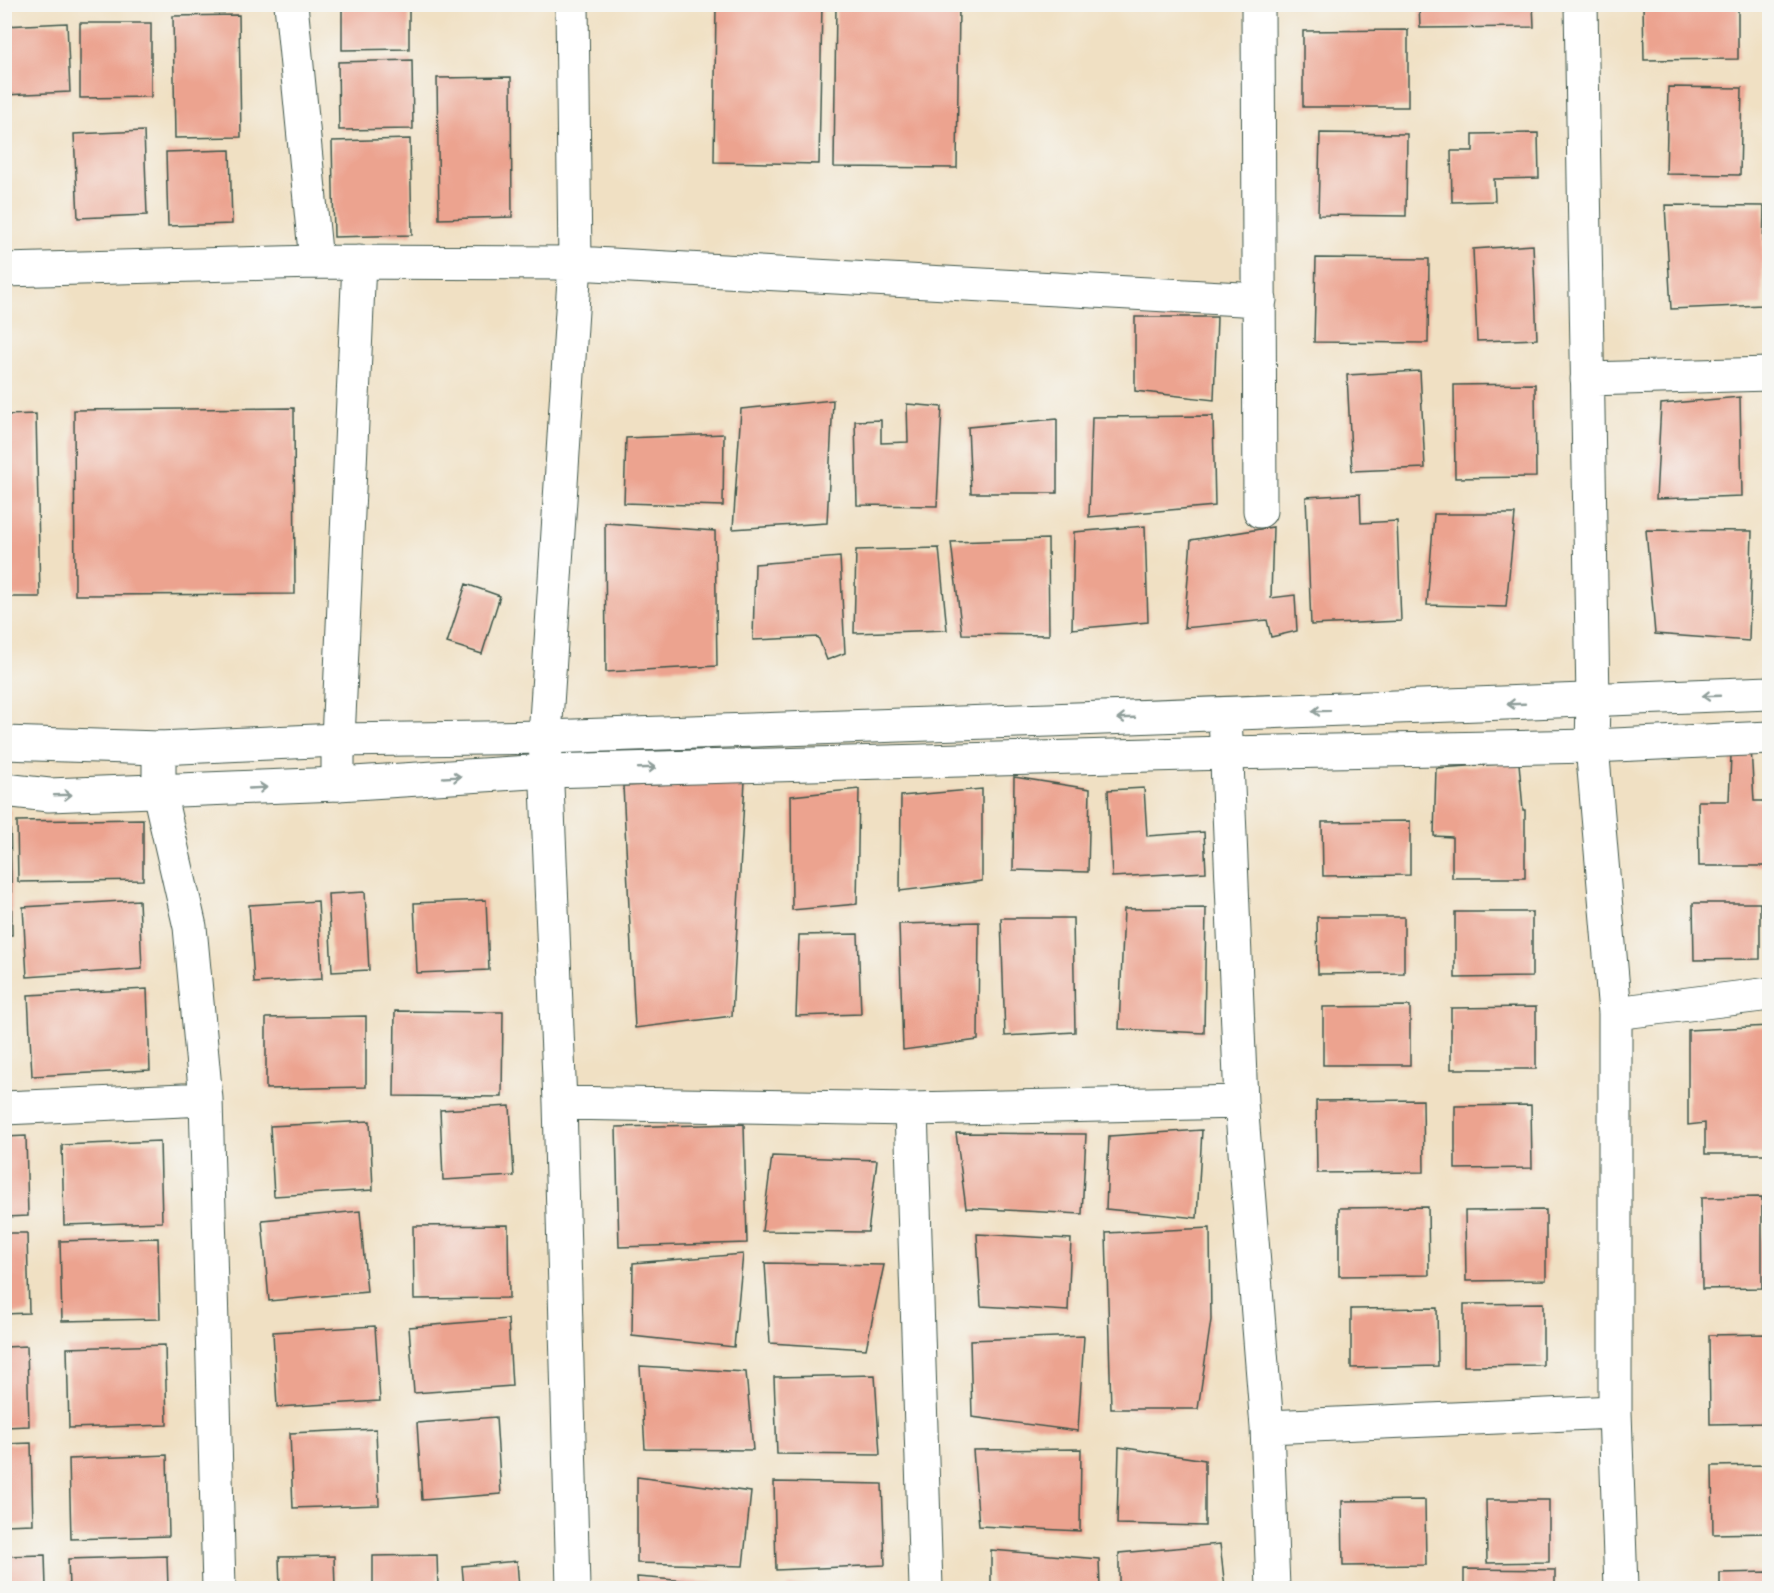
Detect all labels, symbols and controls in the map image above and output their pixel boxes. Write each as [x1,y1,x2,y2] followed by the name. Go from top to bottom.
[1702,690,1722,701] one-way arrow
[1507,698,1527,709] one-way arrow
[1312,705,1332,716] one-way arrow
[1117,712,1137,723] one-way arrow
[637,763,657,774] one-way arrow
[442,771,462,782] one-way arrow
[247,782,267,793] one-way arrow
[52,789,72,801] one-way arrow

